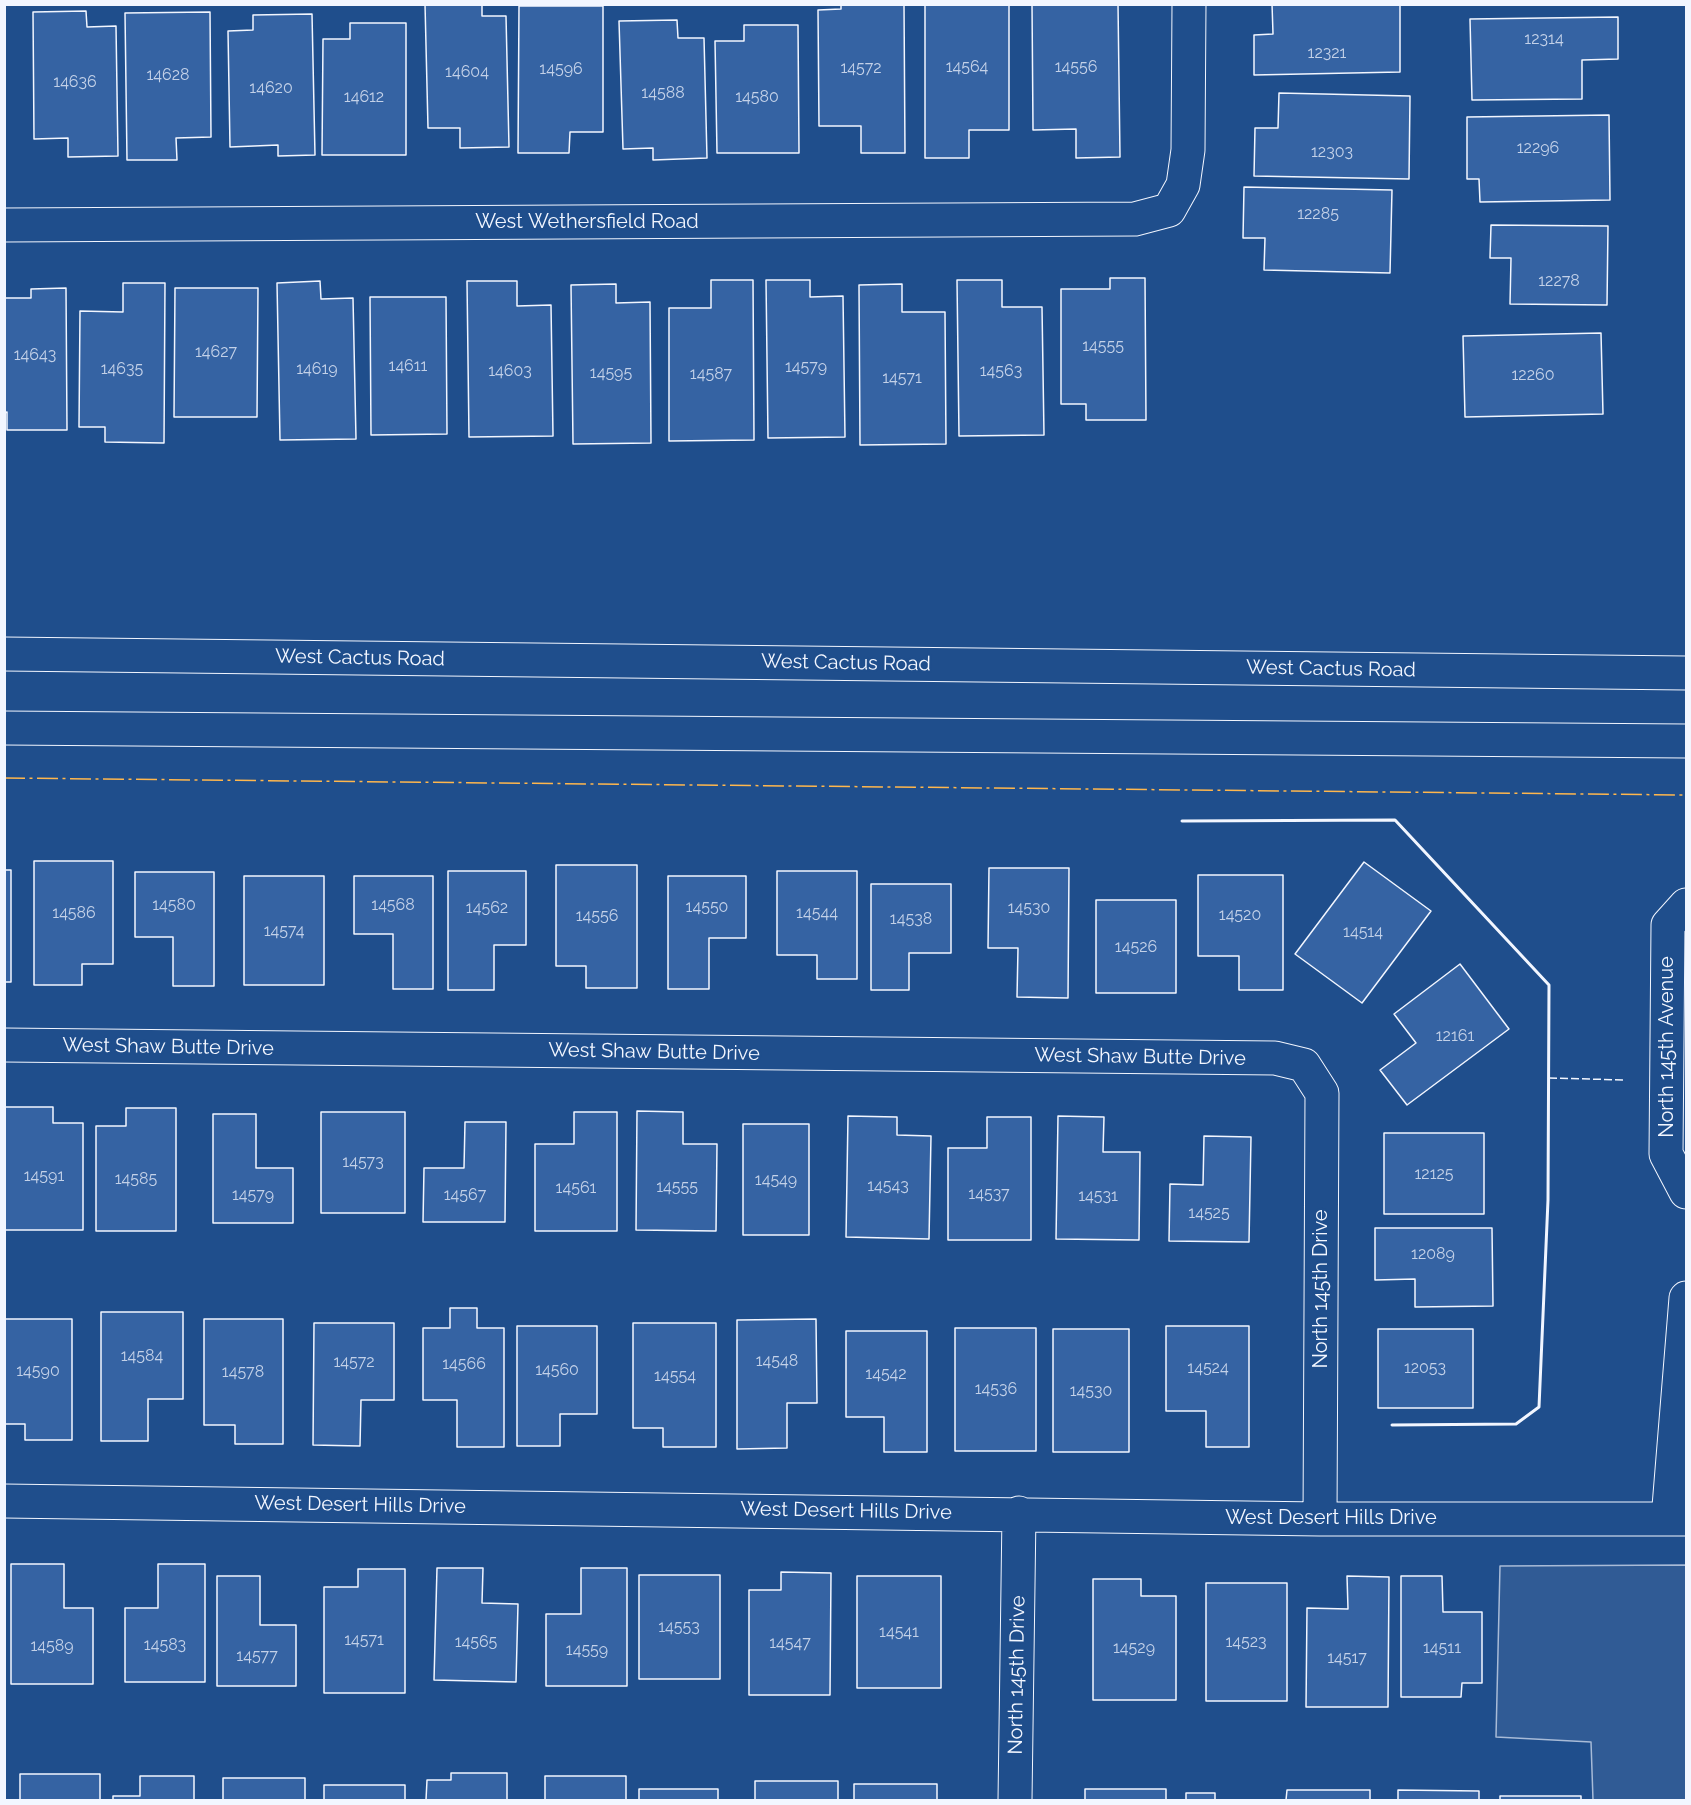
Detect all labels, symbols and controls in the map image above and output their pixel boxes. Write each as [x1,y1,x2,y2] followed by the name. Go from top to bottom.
[1524,29,1564,49] house number: 12314
[1308,43,1346,63] house number: 12321
[946,57,988,77] house number: 14564
[1055,57,1097,77] house number: 14556
[840,58,882,78] house number: 14572
[539,59,583,79] house number: 14596
[445,62,489,82] house number: 14604
[146,65,190,85] house number: 14628
[53,72,97,92] house number: 14636
[249,78,293,98] house number: 14620
[641,83,685,103] house number: 14588
[344,87,384,107] house number: 14612
[735,87,779,107] house number: 14580
[1517,138,1559,158] house number: 12296
[1311,142,1353,162] house number: 12303
[1297,204,1339,224] house number: 12285
[475,210,699,234] street label: West Wethersfield Road
[1538,271,1580,291] house number: 12278
[1082,336,1124,356] house number: 14555
[195,342,237,362] house number: 14627
[14,345,56,365] house number: 14643
[389,356,427,376] house number: 14611
[785,357,827,377] house number: 14579
[101,359,143,379] house number: 14635
[296,359,338,379] house number: 14619
[488,361,532,381] house number: 14603
[980,361,1022,381] house number: 14563
[590,363,632,383] house number: 14595
[690,364,732,384] house number: 14587
[1512,365,1554,385] house number: 12260
[882,368,922,388] house number: 14571
[275,645,445,671] street label: West Cactus Road
[761,650,931,676] street label: West Cactus Road
[1246,656,1416,682] street label: West Cactus Road
[152,895,196,915] house number: 14580
[371,895,415,915] house number: 14568
[686,897,728,917] house number: 14550
[466,898,508,918] house number: 14562
[1008,898,1050,918] house number: 14530
[52,903,96,923] house number: 14586
[796,903,838,923] house number: 14544
[1219,905,1261,925] house number: 14520
[576,906,618,926] house number: 14556
[890,909,932,929] house number: 14538
[264,921,304,941] house number: 14574
[1343,922,1383,942] house number: 14514
[1115,937,1157,957] house number: 14526
[1655,956,1679,1138] street label: North 145th Avenue
[1436,1026,1474,1046] house number: 12161
[62,1033,274,1061] street label: West Shaw Butte Drive
[548,1038,760,1066] street label: West Shaw Butte Drive
[1034,1043,1246,1071] street label: West Shaw Butte Drive
[342,1152,384,1172] house number: 14573
[1414,1164,1454,1184] house number: 12125
[24,1166,64,1186] house number: 14591
[115,1169,157,1189] house number: 14585
[755,1170,797,1190] house number: 14549
[867,1176,909,1196] house number: 14543
[656,1177,698,1197] house number: 14555
[556,1178,596,1198] house number: 14561
[968,1184,1010,1204] house number: 14537
[232,1185,274,1205] house number: 14579
[444,1185,486,1205] house number: 14567
[1078,1186,1118,1206] house number: 14531
[1188,1203,1230,1223] house number: 14525
[1309,1209,1333,1369] street label: North 145th Drive
[1411,1244,1455,1264] house number: 12089
[121,1346,163,1366] house number: 14584
[756,1351,798,1371] house number: 14548
[333,1352,375,1372] house number: 14572
[442,1354,486,1374] house number: 14566
[1187,1358,1229,1378] house number: 14524
[1404,1358,1446,1378] house number: 12053
[535,1360,579,1380] house number: 14560
[16,1361,60,1381] house number: 14590
[222,1362,264,1382] house number: 14578
[865,1364,907,1384] house number: 14542
[654,1366,696,1386] house number: 14554
[975,1379,1017,1399] house number: 14536
[1070,1381,1112,1401] house number: 14530
[254,1491,466,1519] street label: West Desert Hills Drive
[740,1497,952,1525] street label: West Desert Hills Drive
[1225,1506,1437,1530] street label: West Desert Hills Drive
[1004,1595,1030,1755] street label: North 145th Drive
[658,1617,700,1637] house number: 14553
[879,1622,919,1642] house number: 14541
[344,1630,384,1650] house number: 14571
[455,1632,497,1652] house number: 14565
[1225,1632,1267,1652] house number: 14523
[769,1633,811,1653] house number: 14547
[144,1635,186,1655] house number: 14583
[30,1636,74,1656] house number: 14589
[1113,1638,1155,1658] house number: 14529
[1423,1638,1461,1658] house number: 14511
[566,1640,608,1660] house number: 14559
[236,1646,278,1666] house number: 14577
[1327,1648,1367,1668] house number: 14517

